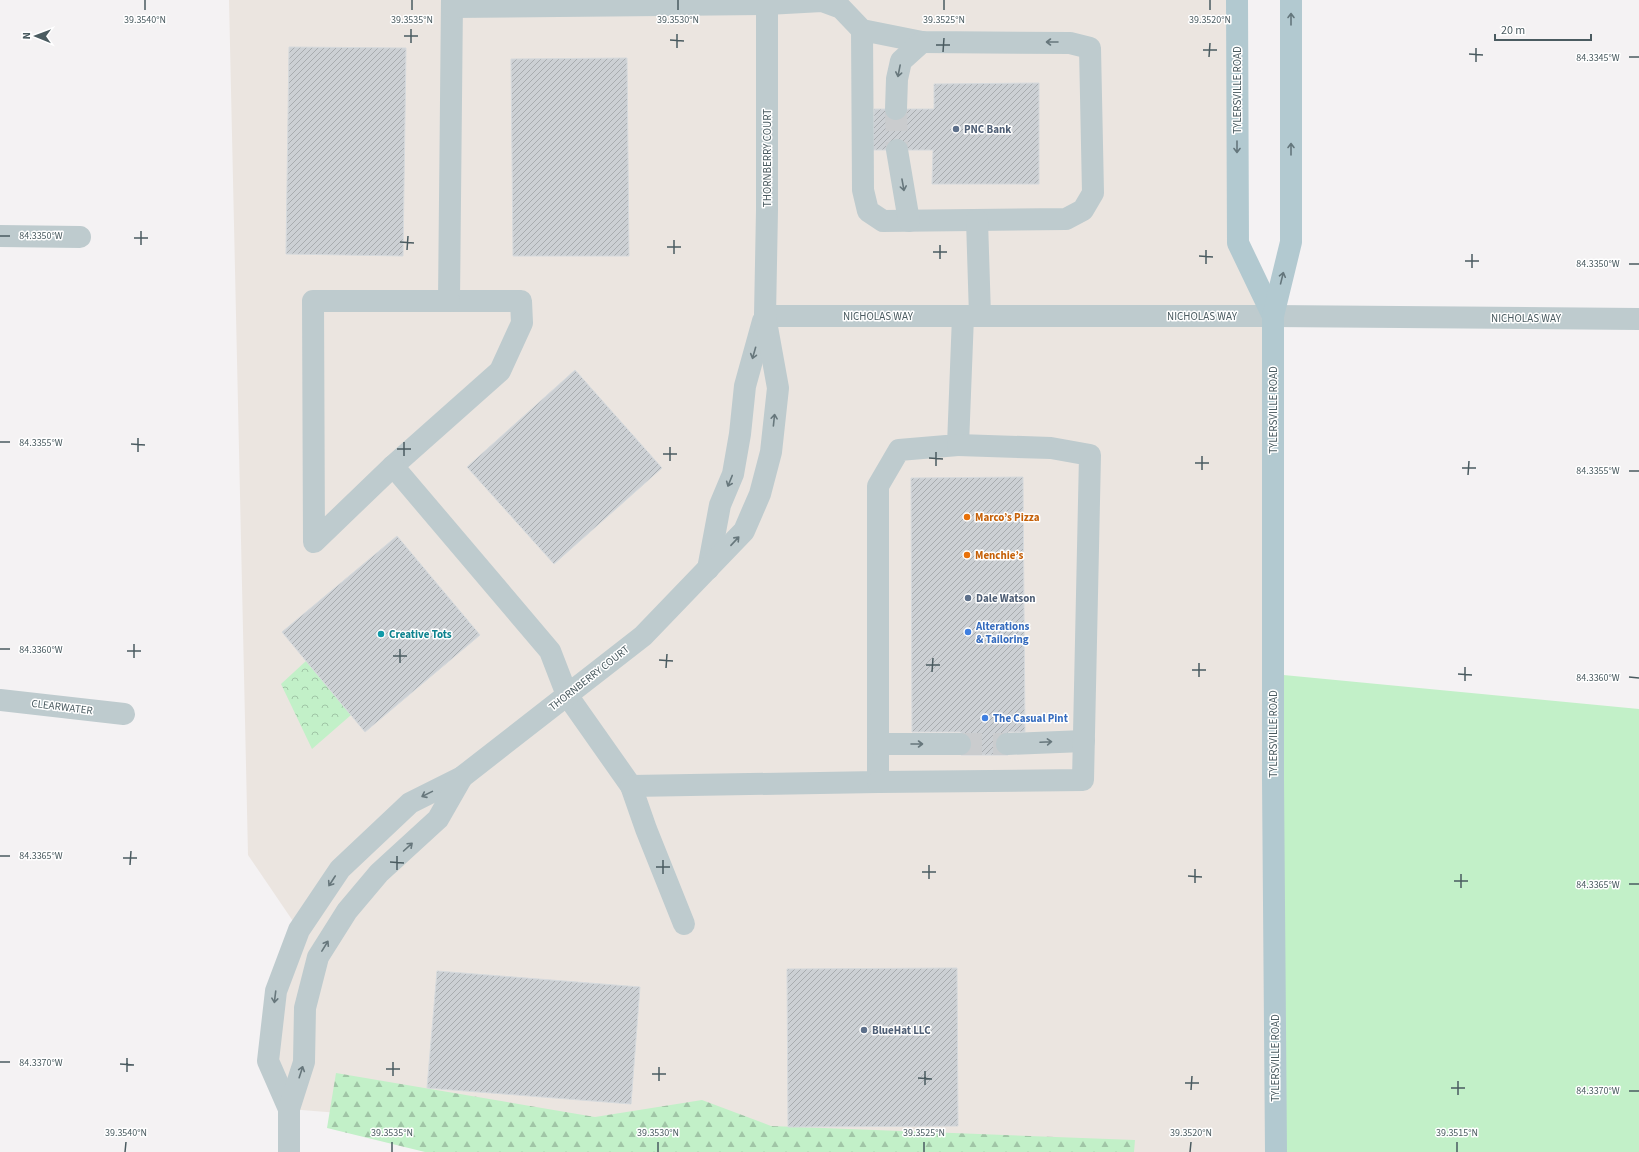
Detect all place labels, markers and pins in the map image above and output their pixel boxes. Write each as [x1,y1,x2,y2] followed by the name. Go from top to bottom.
[964,122,1011,137] place label: PNC Bank
[951,124,961,134] marker: PNC Bank
[975,510,1040,525] place label: Marco’s Pizza
[962,512,972,522] marker: Marco’s Pizza
[975,548,1023,563] place label: Menchie’s
[962,550,972,560] marker: Menchie’s
[976,591,1036,606] place label: Dale Watson
[963,593,973,603] marker: Dale Watson
[975,619,1029,647] place label: Alterations & Tailoring
[389,627,452,642] place label: Creative Tots
[963,627,973,637] marker: Alterations & Tailoring
[376,629,386,639] marker: Creative Tots
[993,711,1069,726] place label: The Casual Pint
[980,713,990,723] marker: The Casual Pint
[872,1023,931,1038] place label: BlueHat LLC
[859,1025,869,1035] marker: BlueHat LLC

